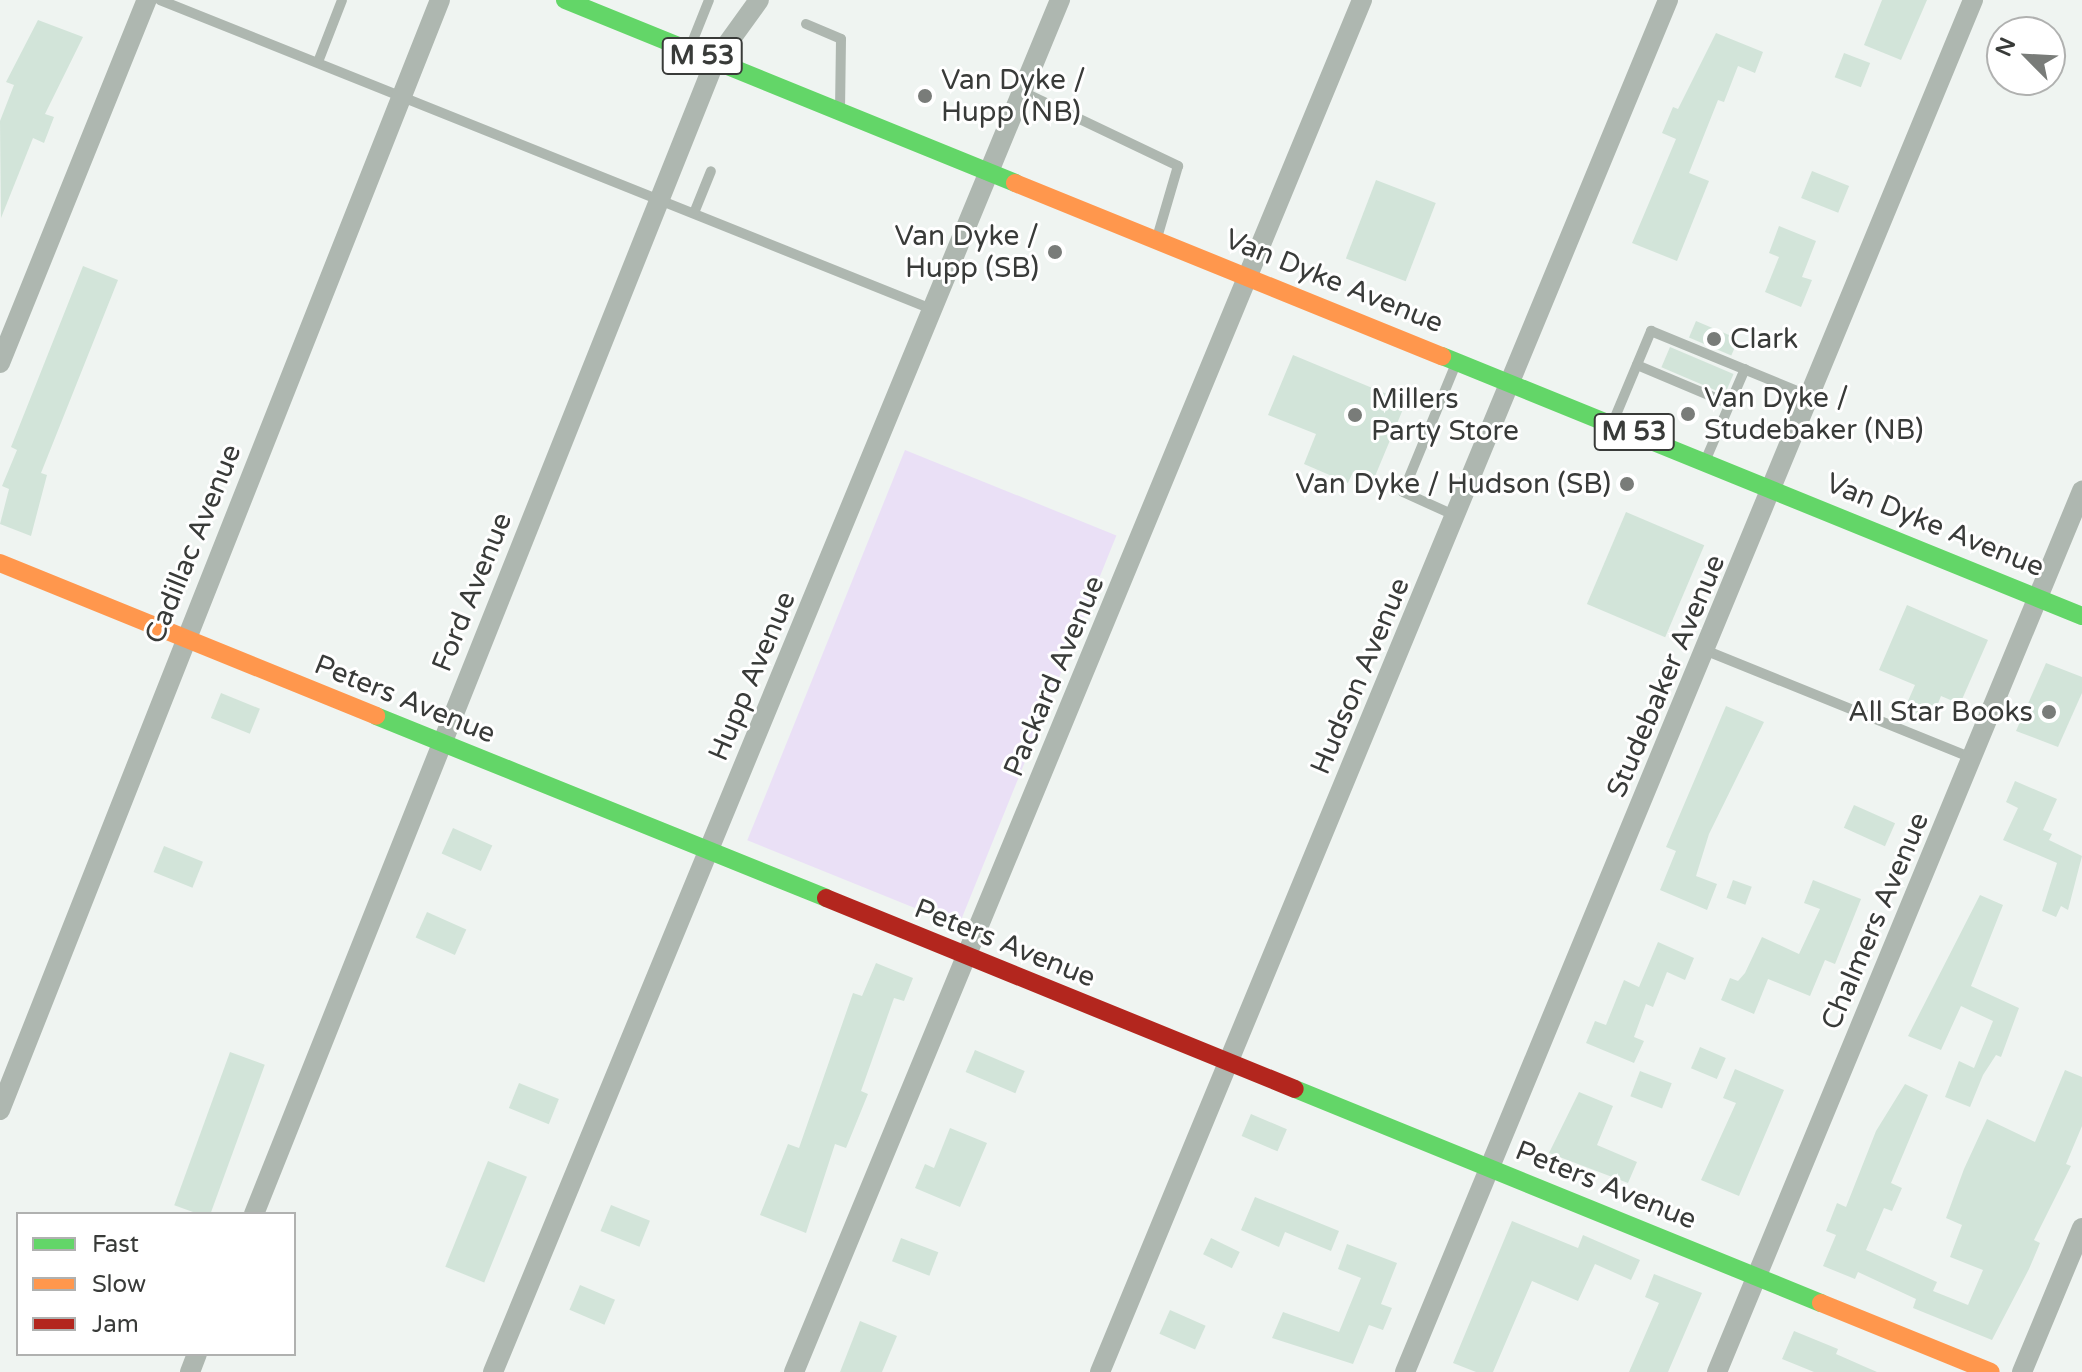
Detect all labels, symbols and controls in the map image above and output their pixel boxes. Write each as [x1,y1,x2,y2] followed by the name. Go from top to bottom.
[1986,16,2066,96] north arrow
[660,34,744,78] road number: M 53
[1990,34,2021,60] text: N
[941,63,1086,129] place label: Van Dyke / Hupp (NB)
[916,87,934,105] marker: Van Dyke / Hupp (NB)
[894,219,1039,285] place label: Van Dyke / Hupp (SB)
[1220,222,1448,340] street label: Van Dyke Avenue
[1046,243,1064,261] marker: Van Dyke / Hupp (SB)
[1730,322,1798,356] place label: Clark
[1705,330,1723,348] marker: Clark
[1704,381,1924,447] place label: Van Dyke / Studebaker (NB)
[1371,382,1519,448] place label: Millers Party Store
[1679,405,1697,423] marker: Van Dyke / Studebaker (NB)
[1346,406,1364,424] marker: Millers Party Store
[1592,410,1676,454] road number: M 53
[138,439,248,649] street label: Cadillac Avenue
[1821,466,2049,584] street label: Van Dyke Avenue
[1295,467,1611,501] place label: Van Dyke / Hudson (SB)
[1618,475,1636,493] marker: Van Dyke / Hudson (SB)
[425,508,519,676] street label: Ford Avenue
[1600,550,1732,802] street label: Studebaker Avenue
[997,571,1111,781] street label: Packard Avenue
[1303,573,1417,779] street label: Hudson Avenue
[701,586,803,766] street label: Hupp Avenue
[310,647,500,751] street label: Peters Avenue
[1848,695,2033,729] place label: All Star Books
[2040,703,2058,721] marker: All Star Books
[1814,807,1936,1035] street label: Chalmers Avenue
[910,891,1100,995] street label: Peters Avenue
[1511,1133,1701,1237] street label: Peters Avenue
[16,1212,296,1356] legend
[92,1230,139,1259] text: Fast
[92,1270,146,1299] text: Slow
[92,1310,139,1339] text: Jam

